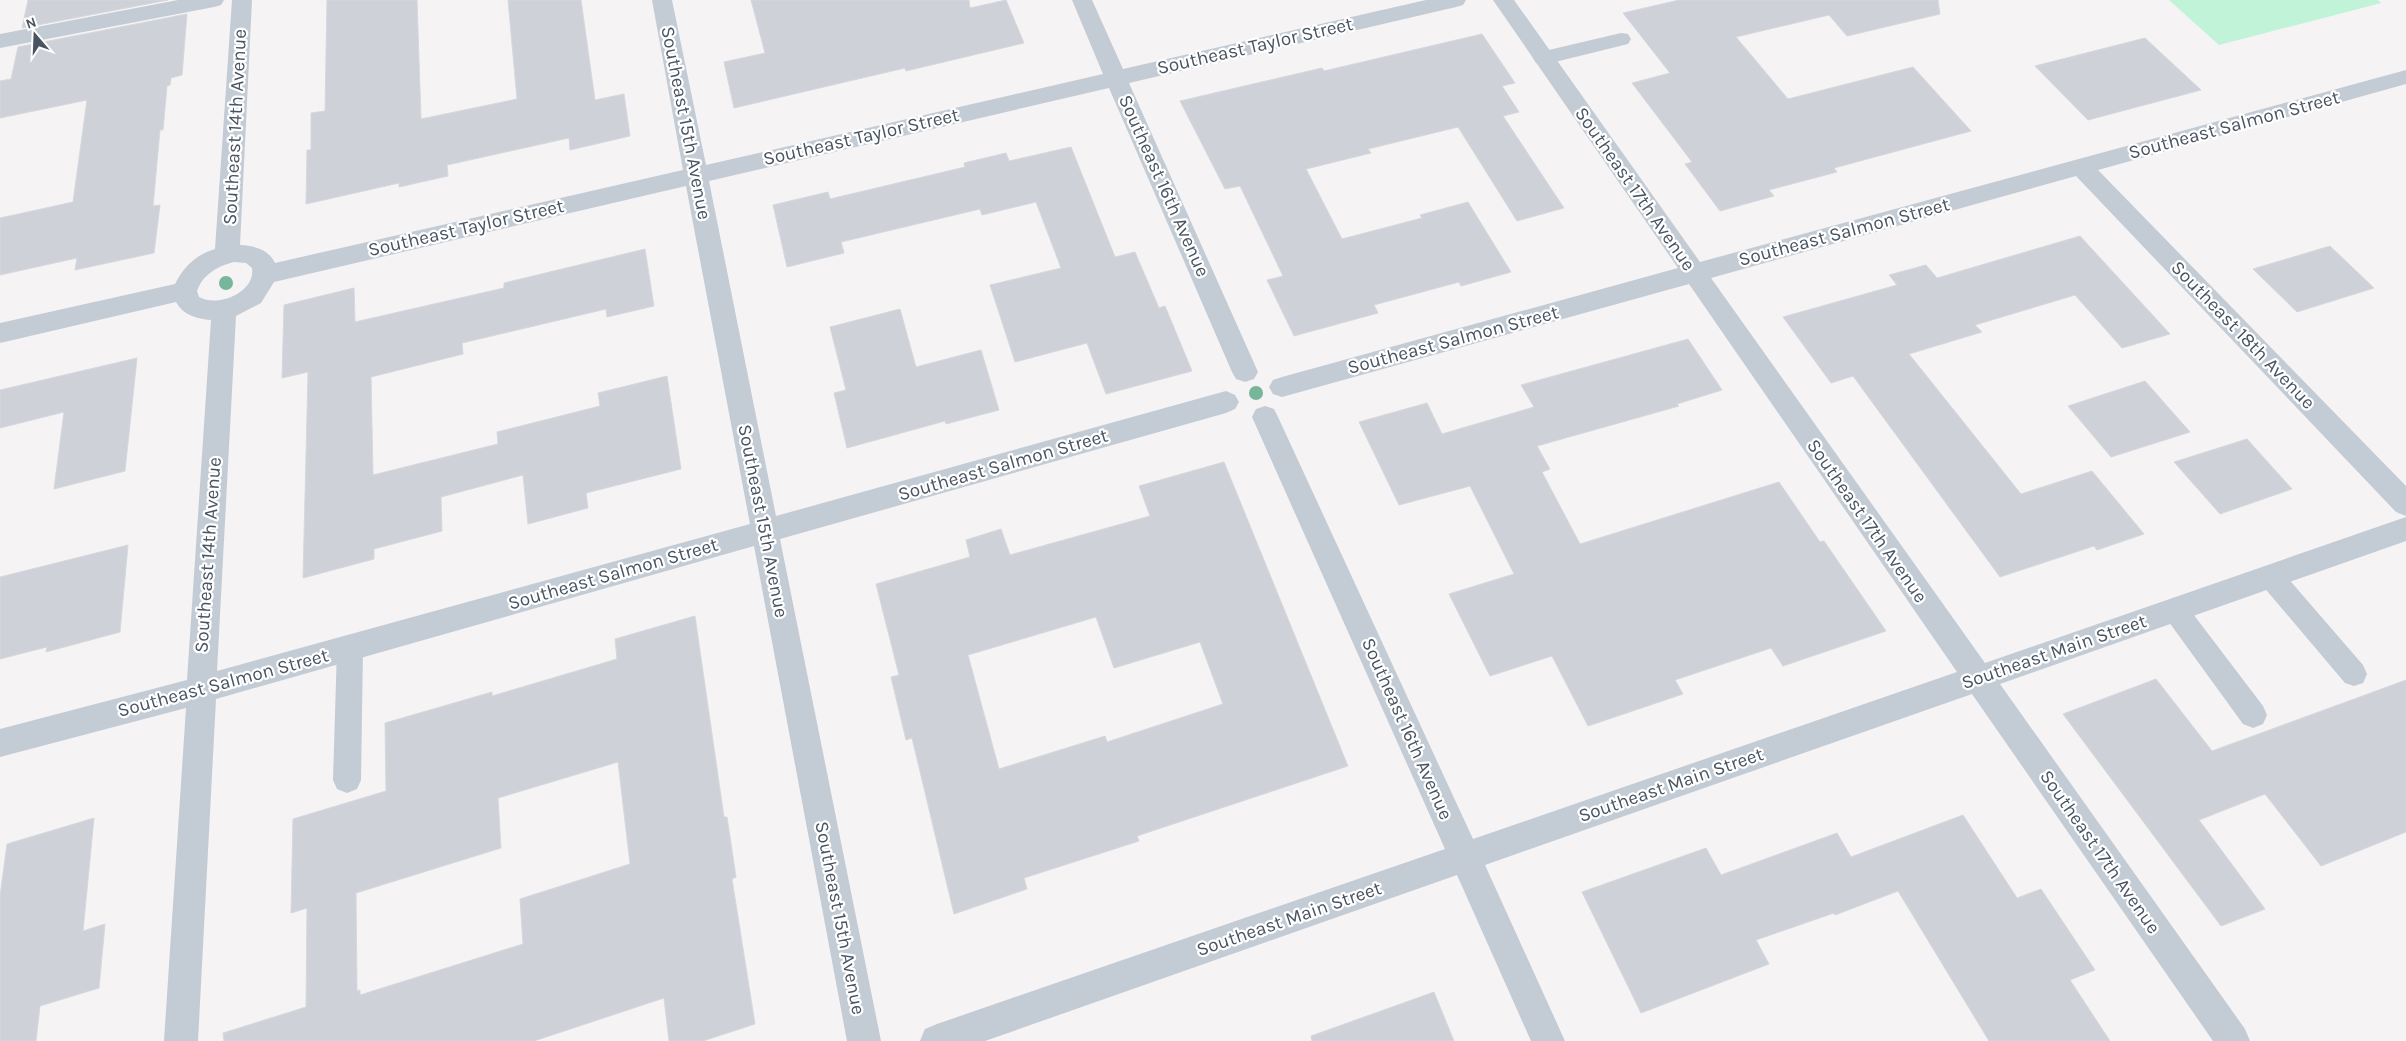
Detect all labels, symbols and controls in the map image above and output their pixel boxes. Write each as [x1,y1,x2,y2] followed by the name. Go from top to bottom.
[10,10,60,60] north arrow
[1155,13,1355,79] street label: Southeast Taylor Street
[23,14,38,33] text: N
[656,24,716,222] street label: Southeast 15th Avenue
[219,28,251,226] street label: Southeast 14th Avenue
[2126,86,2342,164] street label: Southeast Salmon Street
[1114,92,1214,280] street label: Southeast 16th Avenue
[1570,103,1700,275] street label: Southeast 17th Avenue
[761,104,961,170] street label: Southeast Taylor Street
[1736,193,1952,271] street label: Southeast Salmon Street
[366,195,566,261] street label: Southeast Taylor Street
[2167,256,2319,414] street label: Southeast 18th Avenue
[1345,301,1561,379] street label: Southeast Salmon Street
[733,422,793,620] street label: Southeast 15th Avenue
[895,424,1111,506] street label: Southeast Salmon Street
[1802,435,1932,607] street label: Southeast 17th Avenue
[190,456,226,654] street label: Southeast 14th Avenue
[505,533,721,615] street label: Southeast Salmon Street
[1959,610,2149,694] street label: Southeast Main Street
[1357,635,1457,823] street label: Southeast 16th Avenue
[115,644,331,722] street label: Southeast Salmon Street
[1576,743,1766,827] street label: Southeast Main Street
[2035,766,2165,938] street label: Southeast 17th Avenue
[810,819,870,1017] street label: Southeast 15th Avenue
[1194,877,1384,961] street label: Southeast Main Street

